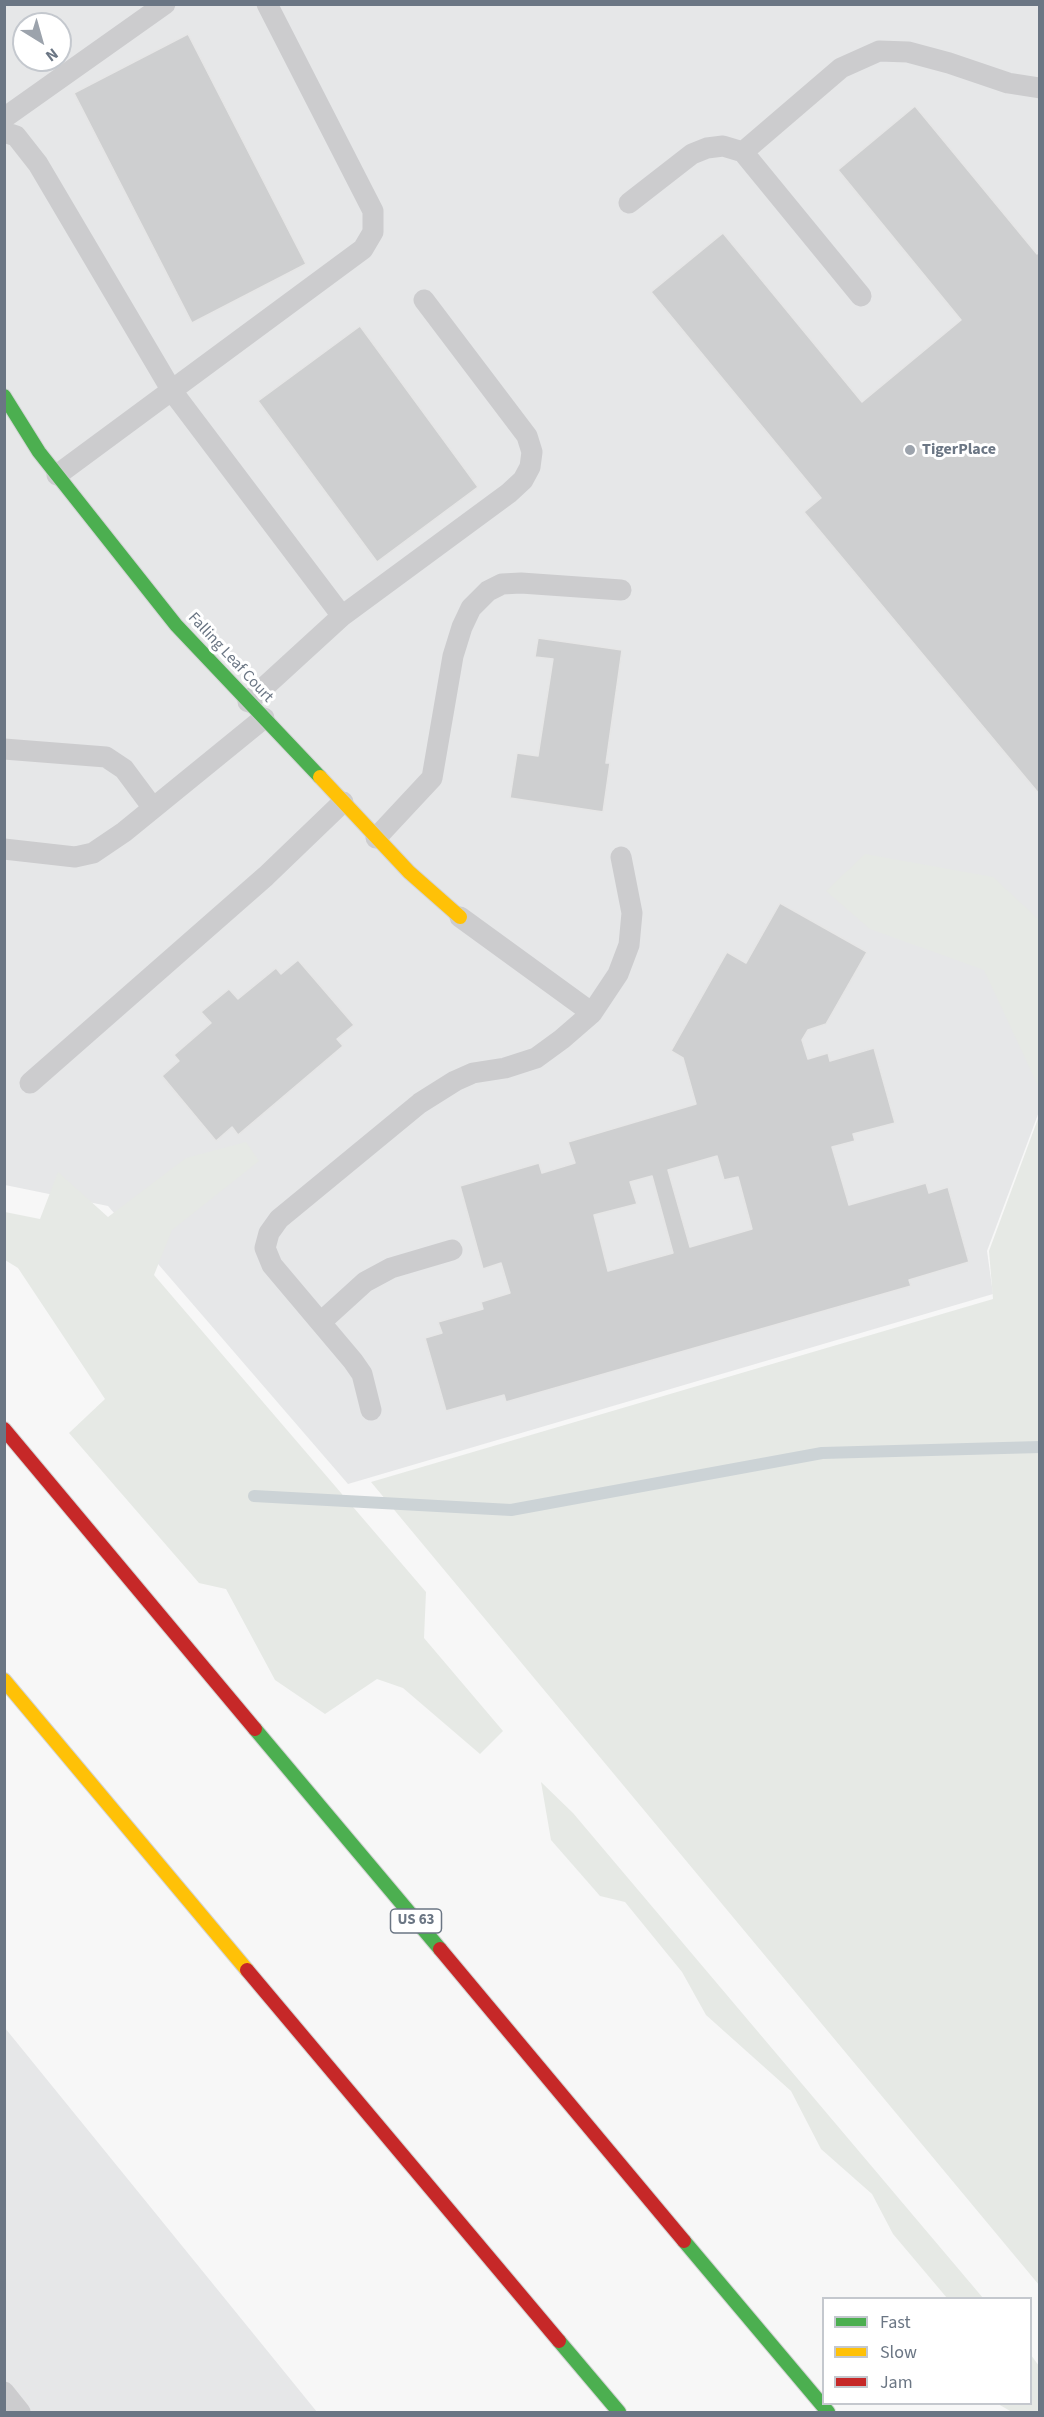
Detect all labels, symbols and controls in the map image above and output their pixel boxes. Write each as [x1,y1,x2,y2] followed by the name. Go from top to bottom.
[12,12,72,72] north arrow
[41,43,63,67] text: N
[922,440,996,460] place label: TigerPlace
[903,443,917,457] marker: TigerPlace
[183,609,277,707] street label: Falling Leaf Court
[390,1909,442,1933] road number: US 63
[822,2297,1032,2405] legend
[880,2310,911,2335] text: Fast
[880,2340,917,2365] text: Slow
[880,2370,913,2395] text: Jam

